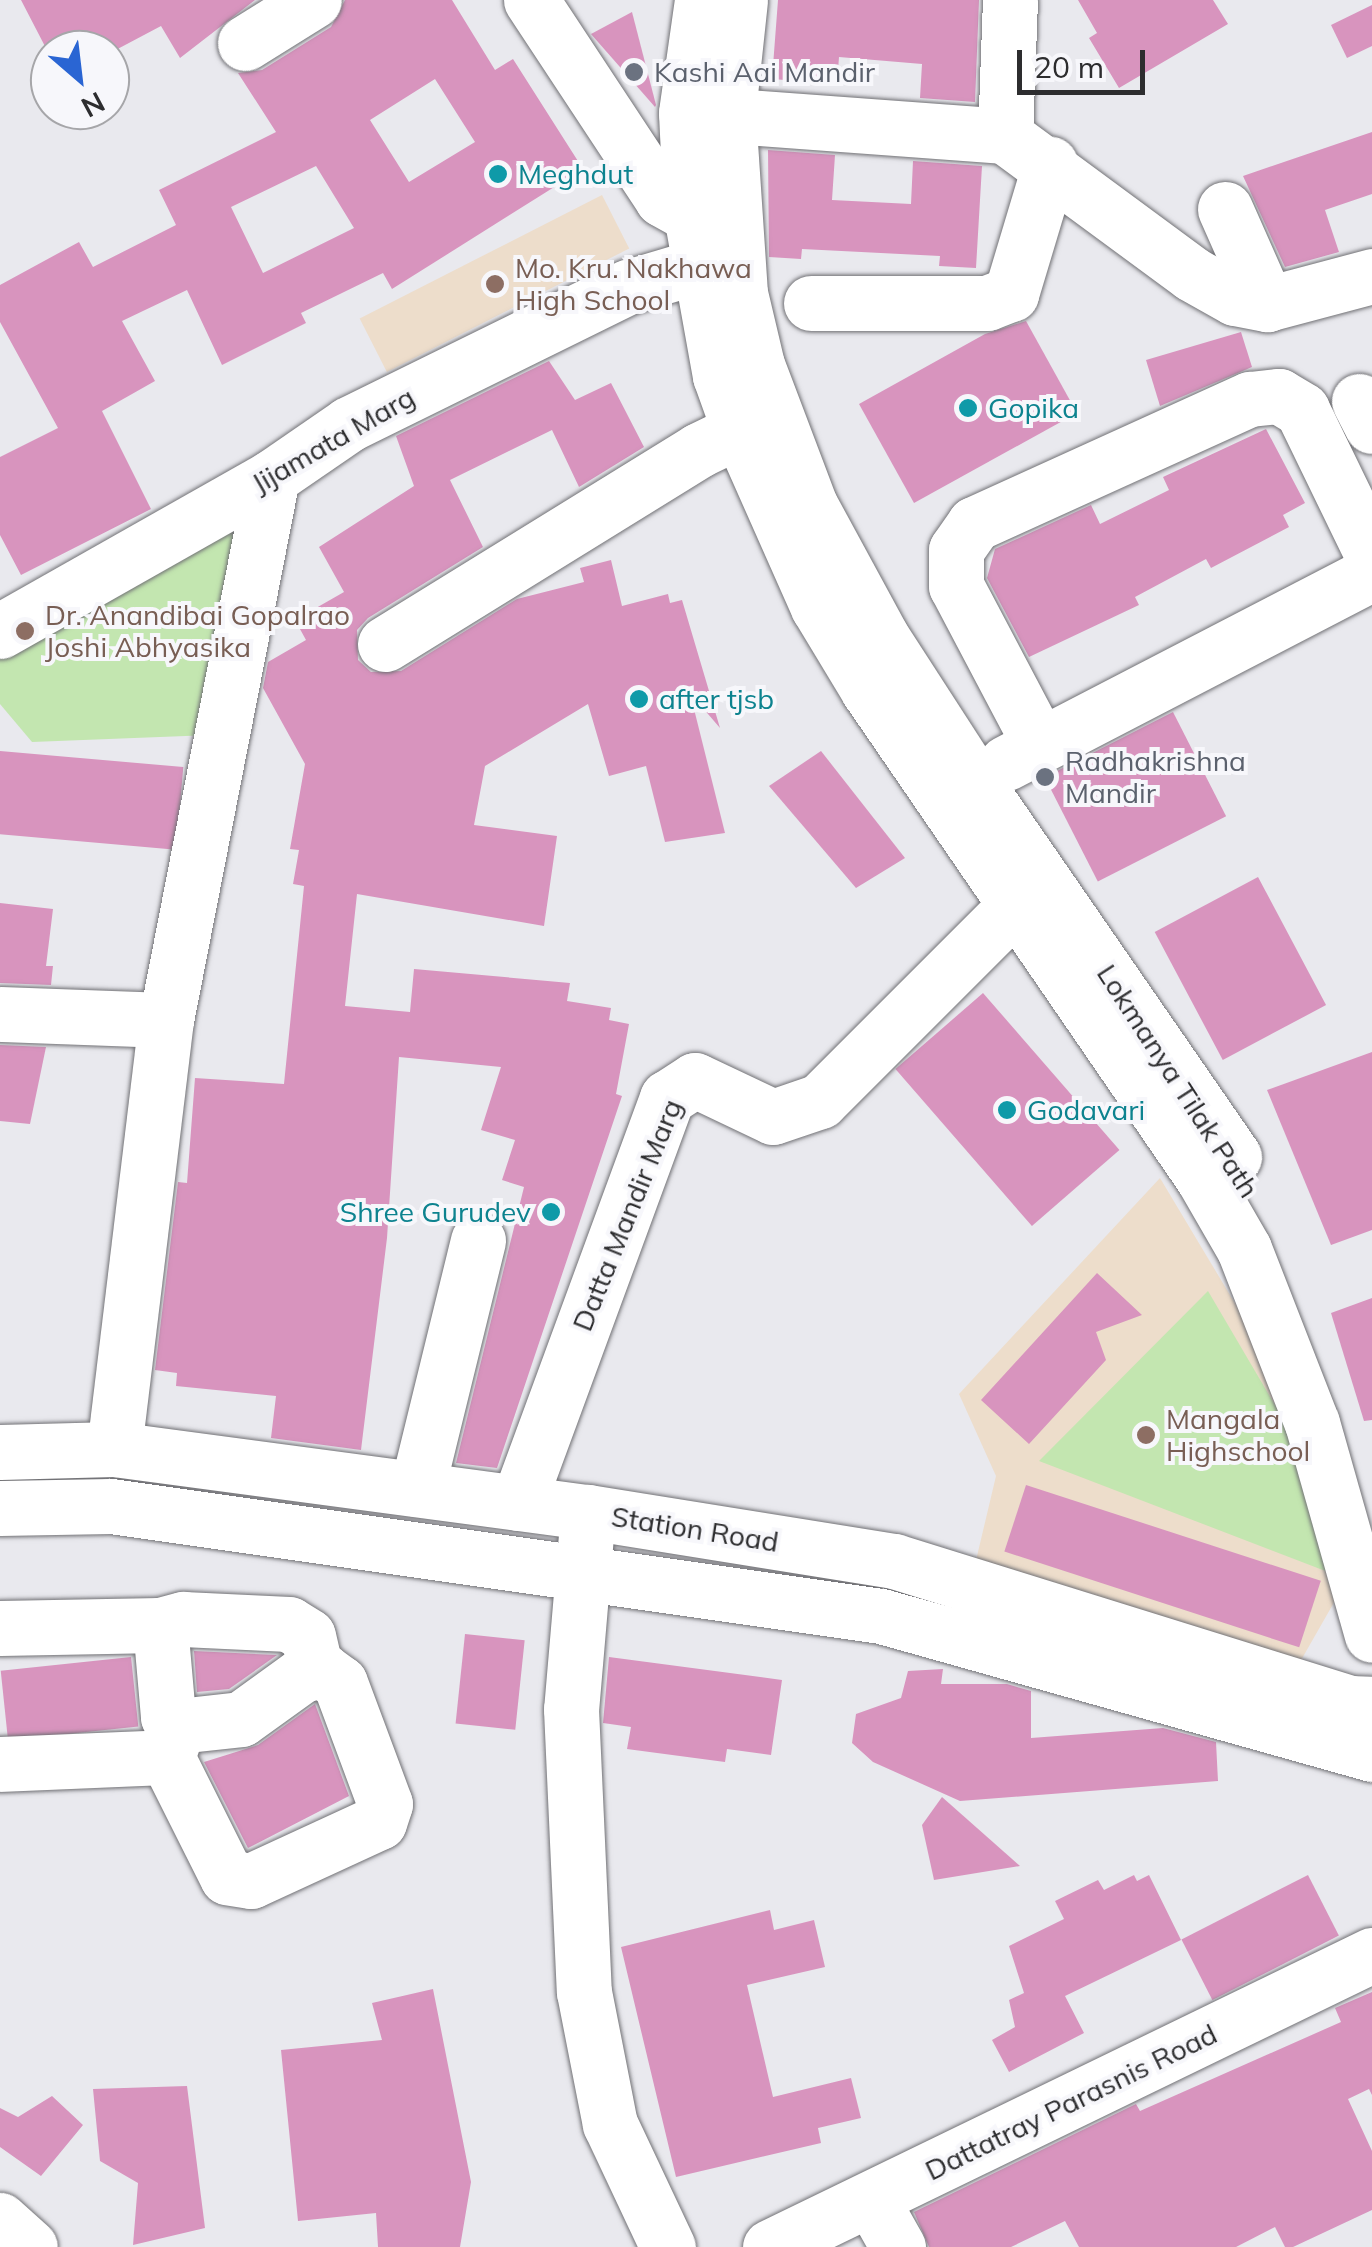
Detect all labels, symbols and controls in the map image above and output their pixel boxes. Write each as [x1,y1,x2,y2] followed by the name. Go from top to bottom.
[30,30,130,130] north arrow
[1022,30,1150,92] scale bar
[1034,48,1104,86] text: 20 m
[654,55,875,89] place label: Kashi Aai Mandir
[623,61,645,83] marker: Kashi Aai Mandir
[76,85,111,126] text: N
[518,157,633,191] place label: Meghdut
[487,163,509,185] marker: Meghdut
[515,251,752,317] place label: Mo. Kru. Nakhawa High School
[484,273,506,295] marker: Mo. Kru. Nakhawa High School
[246,380,420,500] street label: Jijamata Marg
[988,391,1079,425] place label: Gopika
[957,397,979,419] marker: Gopika
[45,598,350,664] place label: Dr. Anandibai Gopalrao Joshi Abhyasika
[14,620,36,642] marker: Dr. Anandibai Gopalrao Joshi Abhyasika
[659,682,774,716] place label: after tjsb
[628,688,650,710] marker: after tjsb
[1065,744,1246,810] place label: Radhakrishna Mandir
[1034,766,1056,788] marker: Radhakrishna Mandir
[1090,958,1266,1204] street label: Lokmanya Tilak Path
[1027,1093,1145,1127] place label: Godavari
[565,1094,689,1336] street label: Datta Mandir Marg
[996,1099,1018,1121] marker: Godavari
[340,1195,531,1229] place label: Shree Gurudev
[540,1201,562,1223] marker: Shree Gurudev
[1166,1402,1310,1468] place label: Mangala Highschool
[1135,1424,1157,1446] marker: Mangala Highschool
[609,1499,781,1559] street label: Station Road
[920,2017,1222,2187] street label: Dattatray Parasnis Road

